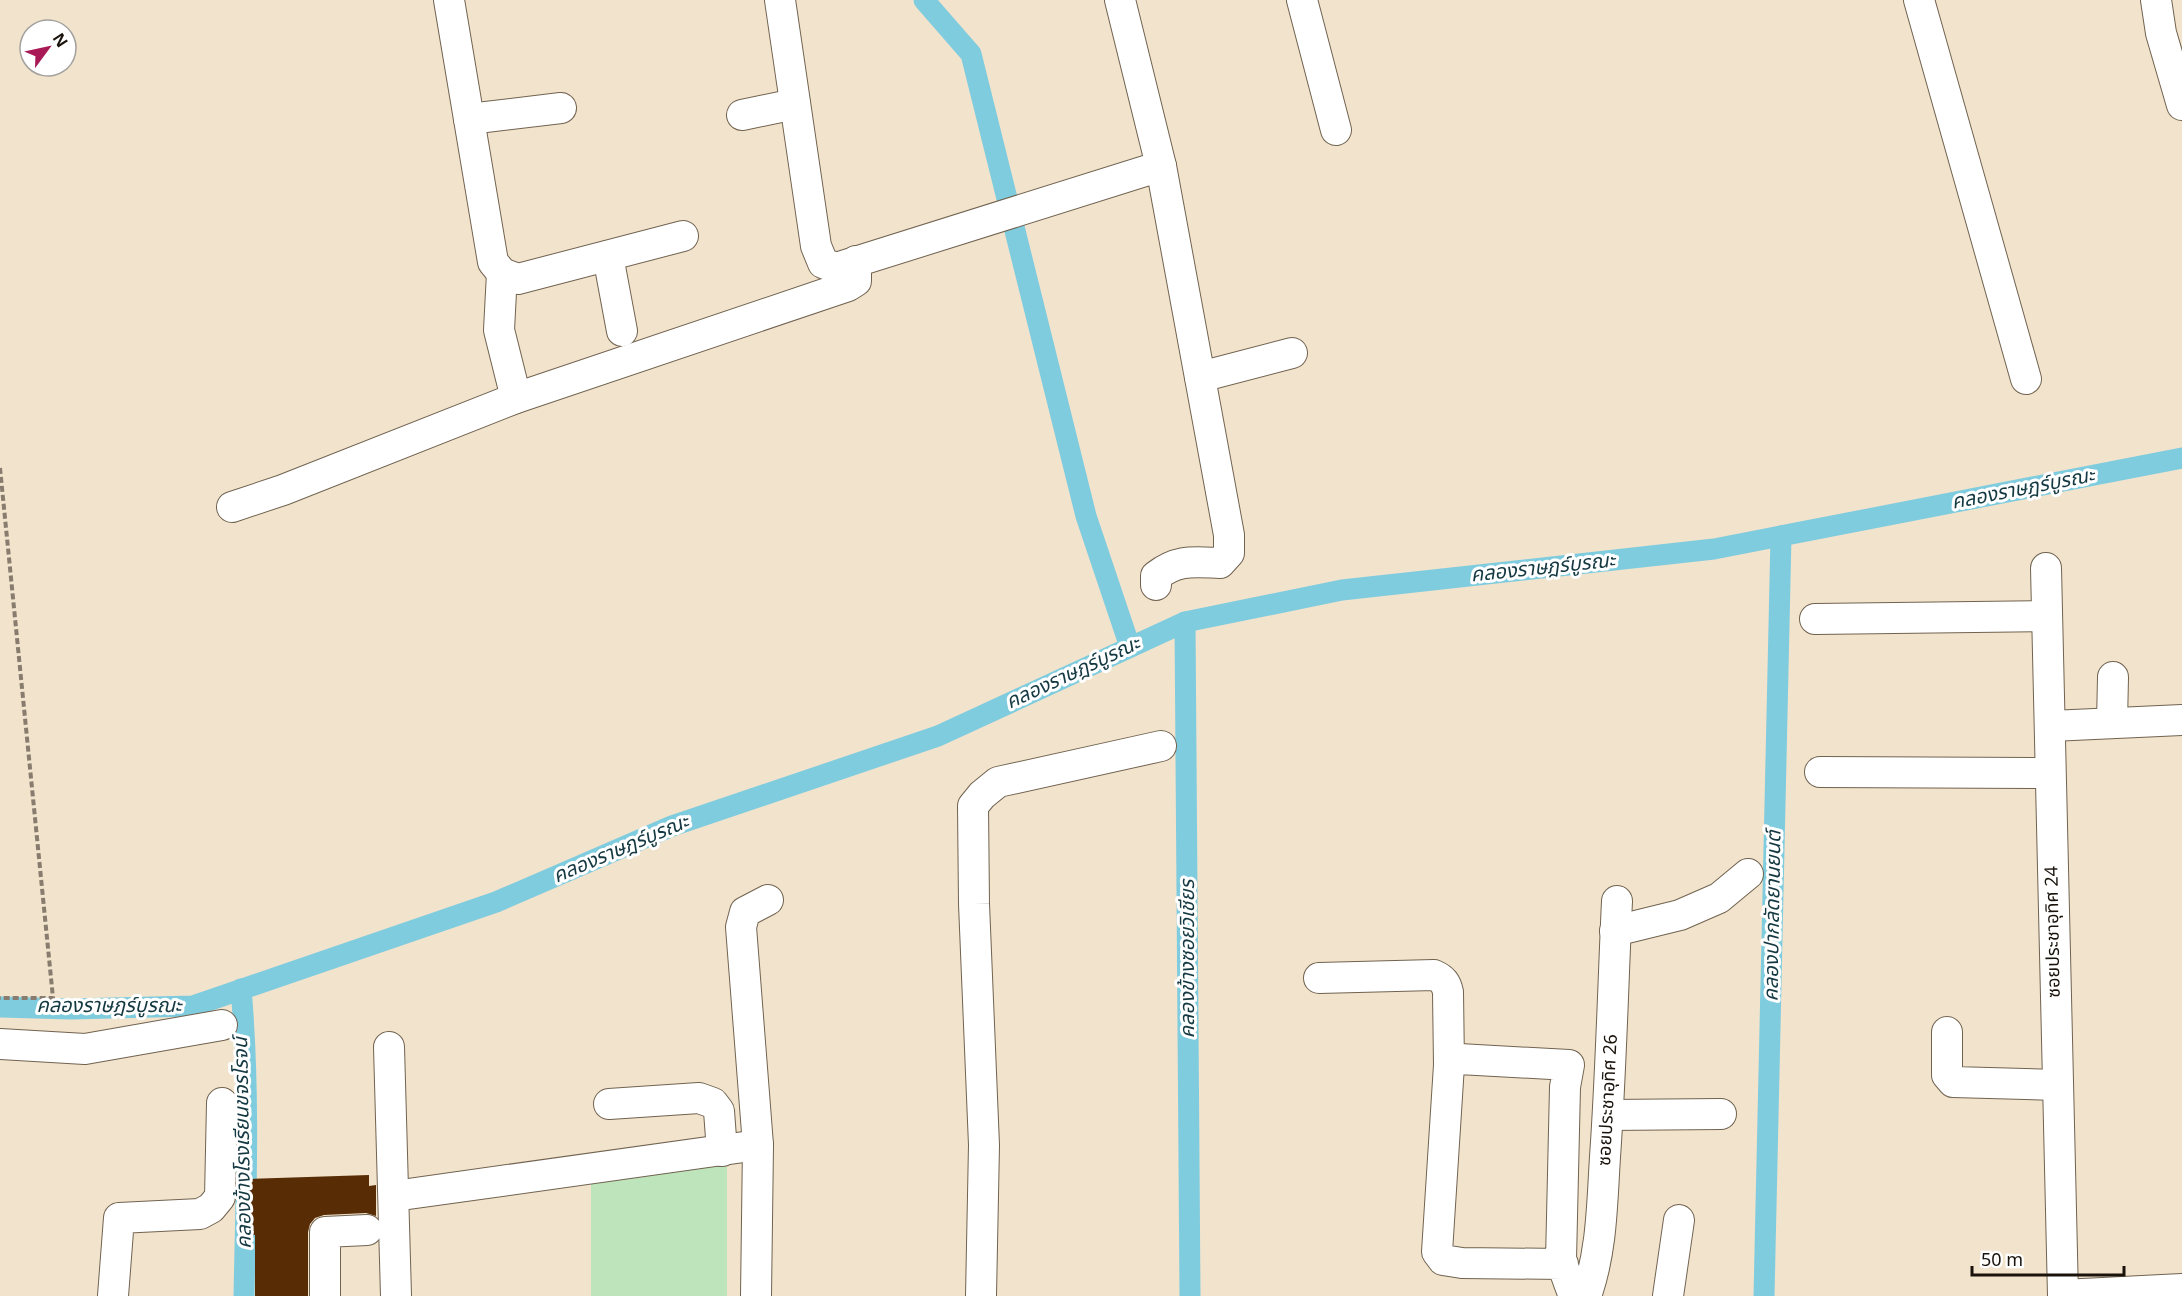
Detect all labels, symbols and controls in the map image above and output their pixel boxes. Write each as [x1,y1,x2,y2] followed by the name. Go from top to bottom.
[18,18,78,78] north arrow
[46,28,73,52] text: N
[1949,460,2099,518] water label: คลองราษฎร์บูรณะ
[1469,545,1619,591] water label: คลองราษฎร์บูรณะ
[1001,628,1147,717] water label: คลองราษฎร์บูรณะ
[548,806,696,891] water label: คลองราษฎร์บูรณะ
[1757,826,1790,1002] water label: คลองปากลัดยานยนต์
[2038,866,2068,998] street label: ซอยประชาอุทิศ 24
[1173,879,1203,1038] water label: คลองข้างซอยวิเชียร
[36,991,184,1021] water label: คลองราษฎร์บูรณะ
[226,1033,260,1249] water label: คลองข้างโรงเรียนขจรโรจน์
[1591,1033,1625,1167] street label: ซอยประชาอุทิศ 26
[1972,1239,2124,1277] scale bar
[1981,1247,2023,1274] text: 50 m

